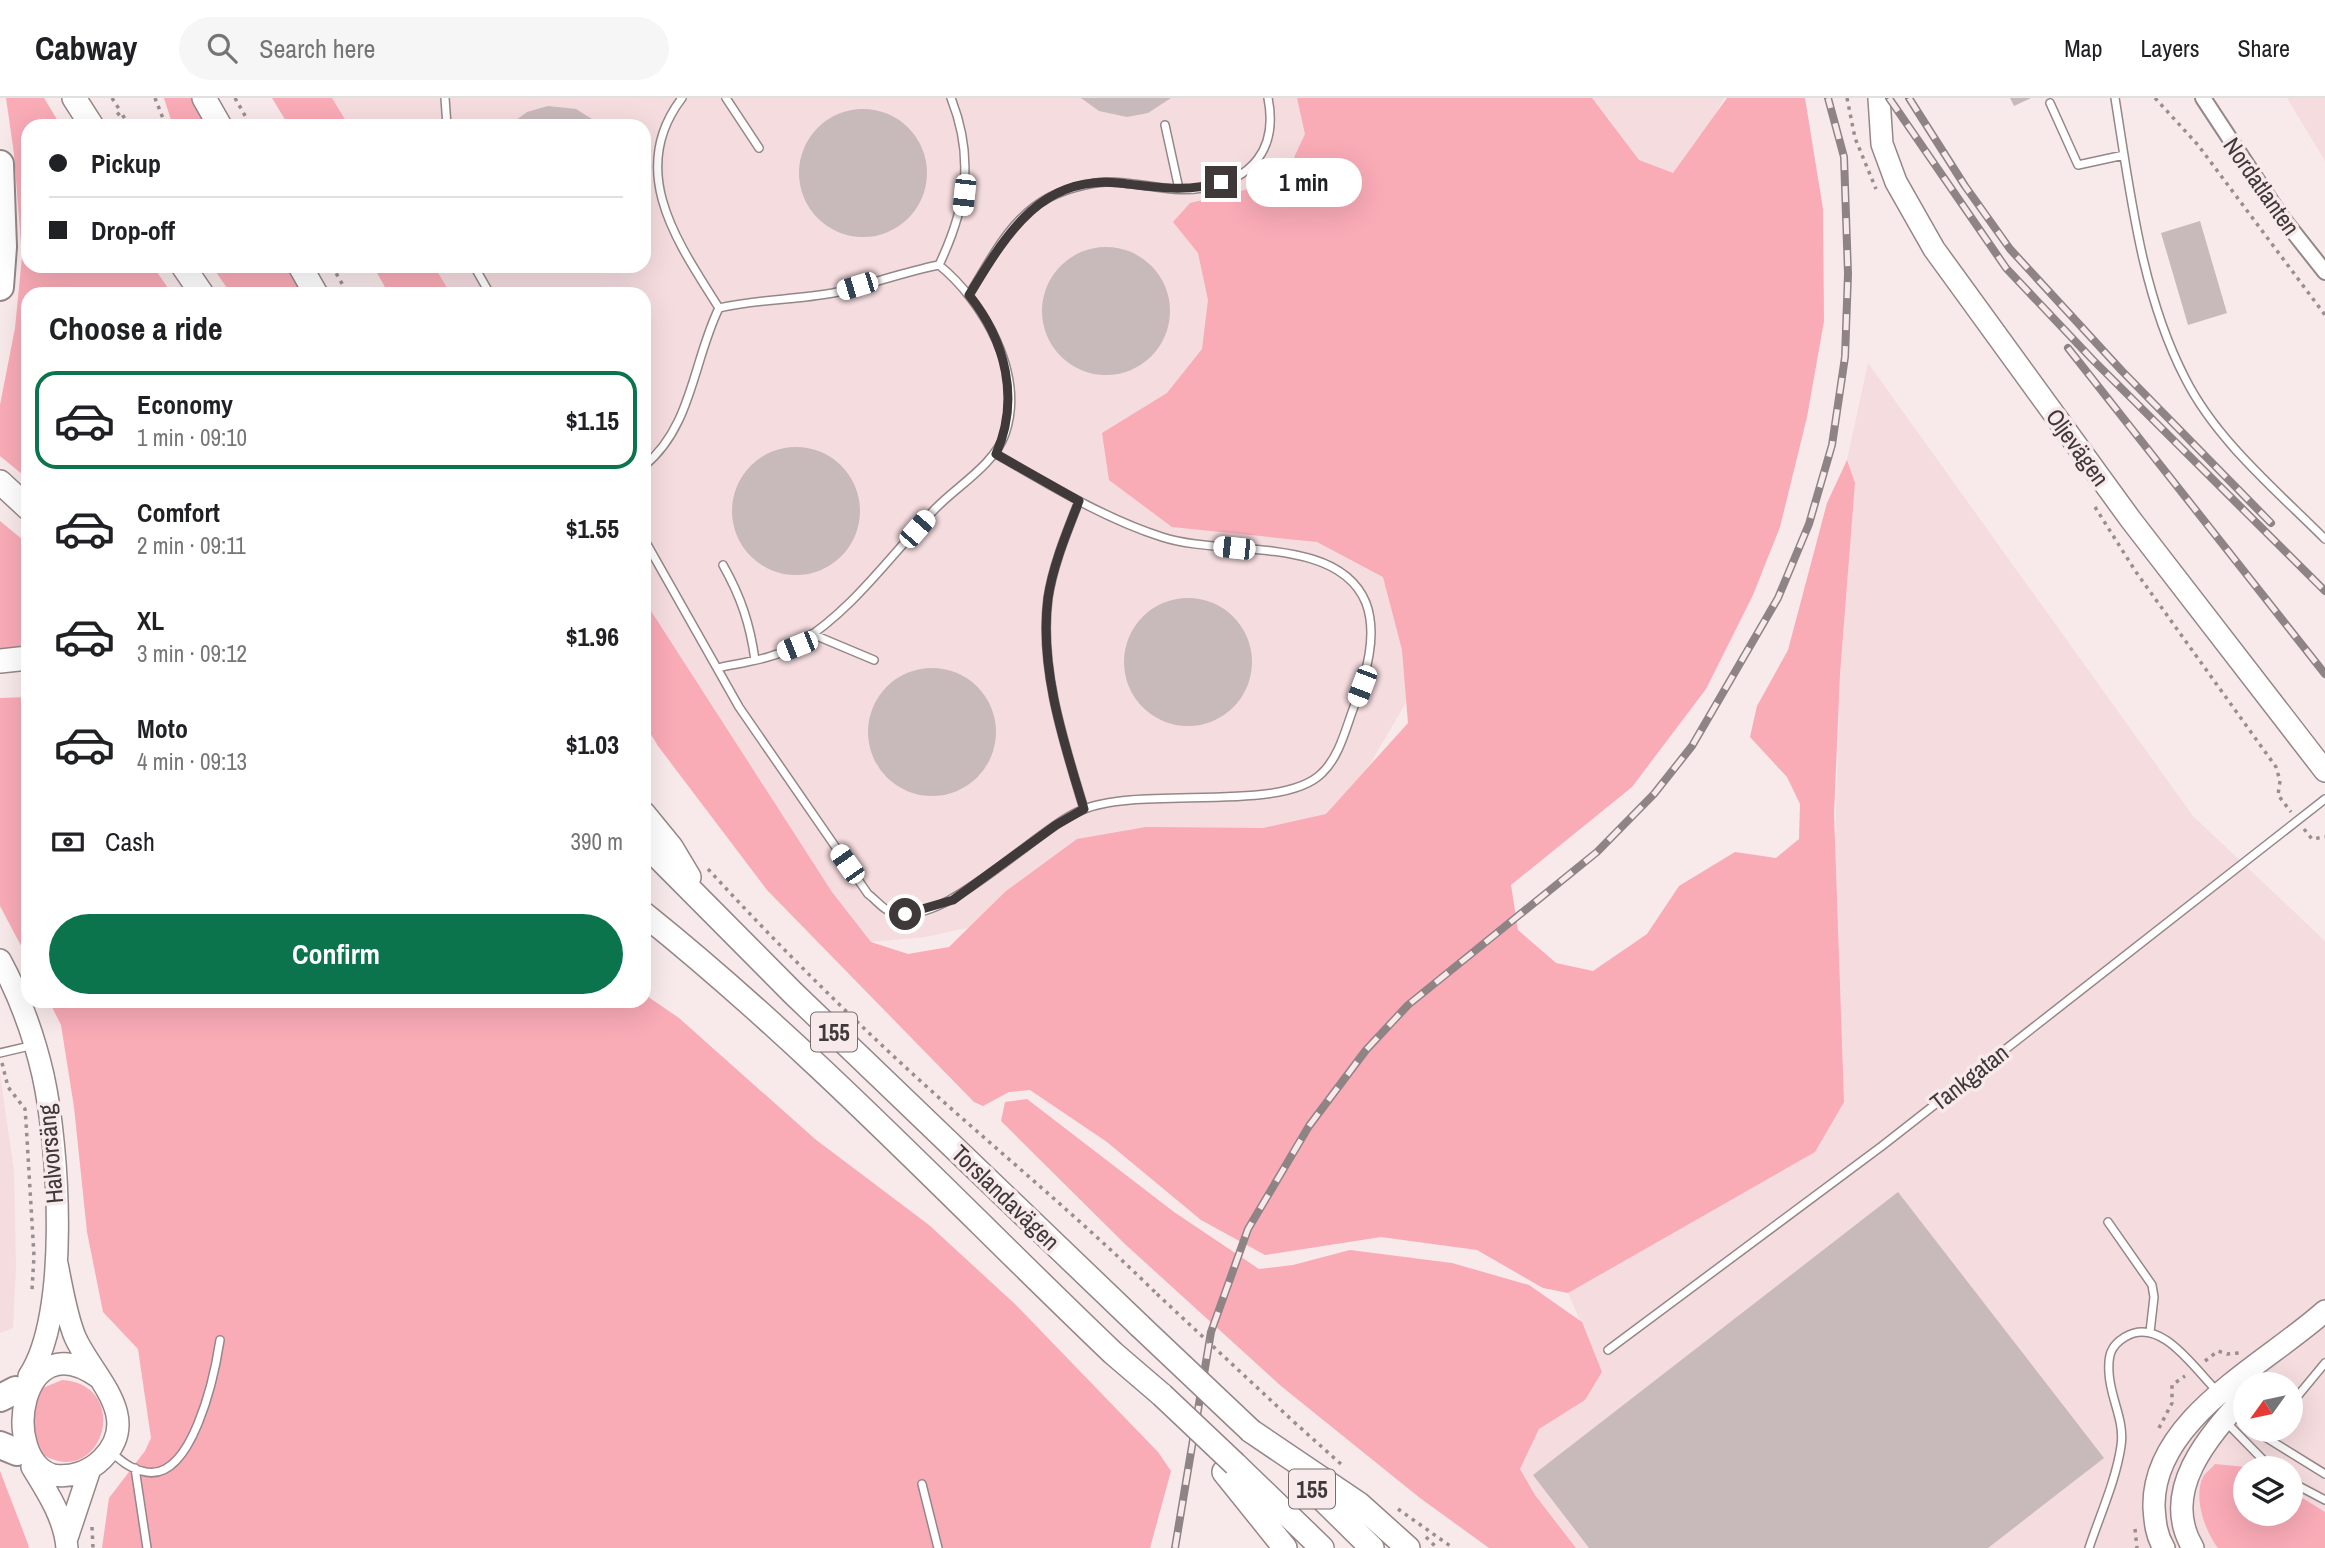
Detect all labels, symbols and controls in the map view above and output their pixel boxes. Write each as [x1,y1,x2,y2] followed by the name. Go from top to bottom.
[179,17,669,80] search box
[35,26,137,70] text: Cabway
[203,29,241,67] icon: search
[259,31,375,66] text: Search here
[2064,32,2102,64] text: Map
[2140,32,2199,64] text: Layers
[2237,32,2290,64] text: Share
[2217,131,2307,241] street label: Nordatlanten
[91,146,161,181] text: Pickup
[1246,158,1361,206] callout: 1 min
[1205,166,1237,198] route end
[1279,167,1329,198] text: 1 min
[952,173,977,217] car
[91,213,175,248] text: Drop-off
[834,270,881,302] car
[49,307,223,350] text: Choose a ride
[137,387,233,422] text: Economy
[53,389,116,452] icon: car
[2039,402,2117,492] street label: Oljevägen
[566,403,619,438] text: $1.15
[137,422,247,453] text: 1 min · 09:10
[137,495,220,530] text: Comfort
[53,497,116,560] icon: car
[896,506,939,552] car
[566,511,619,546] text: $1.55
[137,530,246,561] text: 2 min · 09:11
[1213,535,1256,561] car
[137,603,164,638] text: XL
[53,605,116,668] icon: car
[566,619,619,654] text: $1.96
[774,628,821,664] car
[137,638,247,669] text: 3 min · 09:12
[1345,663,1380,709] car
[137,711,188,746] text: Moto
[53,713,116,776] icon: car
[566,727,619,762] text: $1.03
[137,746,247,777] text: 4 min · 09:13
[49,823,87,861] icon: cash
[105,824,155,859] text: Cash
[571,826,623,857] text: 390 m
[827,841,868,887] car
[889,898,921,930] route start
[49,914,623,994] button: Confirm
[811,1012,857,1051] road number: 155
[1923,1036,2015,1118] street label: Tankgatan
[30,1103,70,1205] street label: Halvorsäng
[945,1137,1067,1257] street label: Torslandavägen
[2233,1372,2303,1442] north arrow
[2233,1372,2303,1526] map controls
[2233,1456,2303,1526] button: layers
[1289,1470,1335,1508] road number: 155

